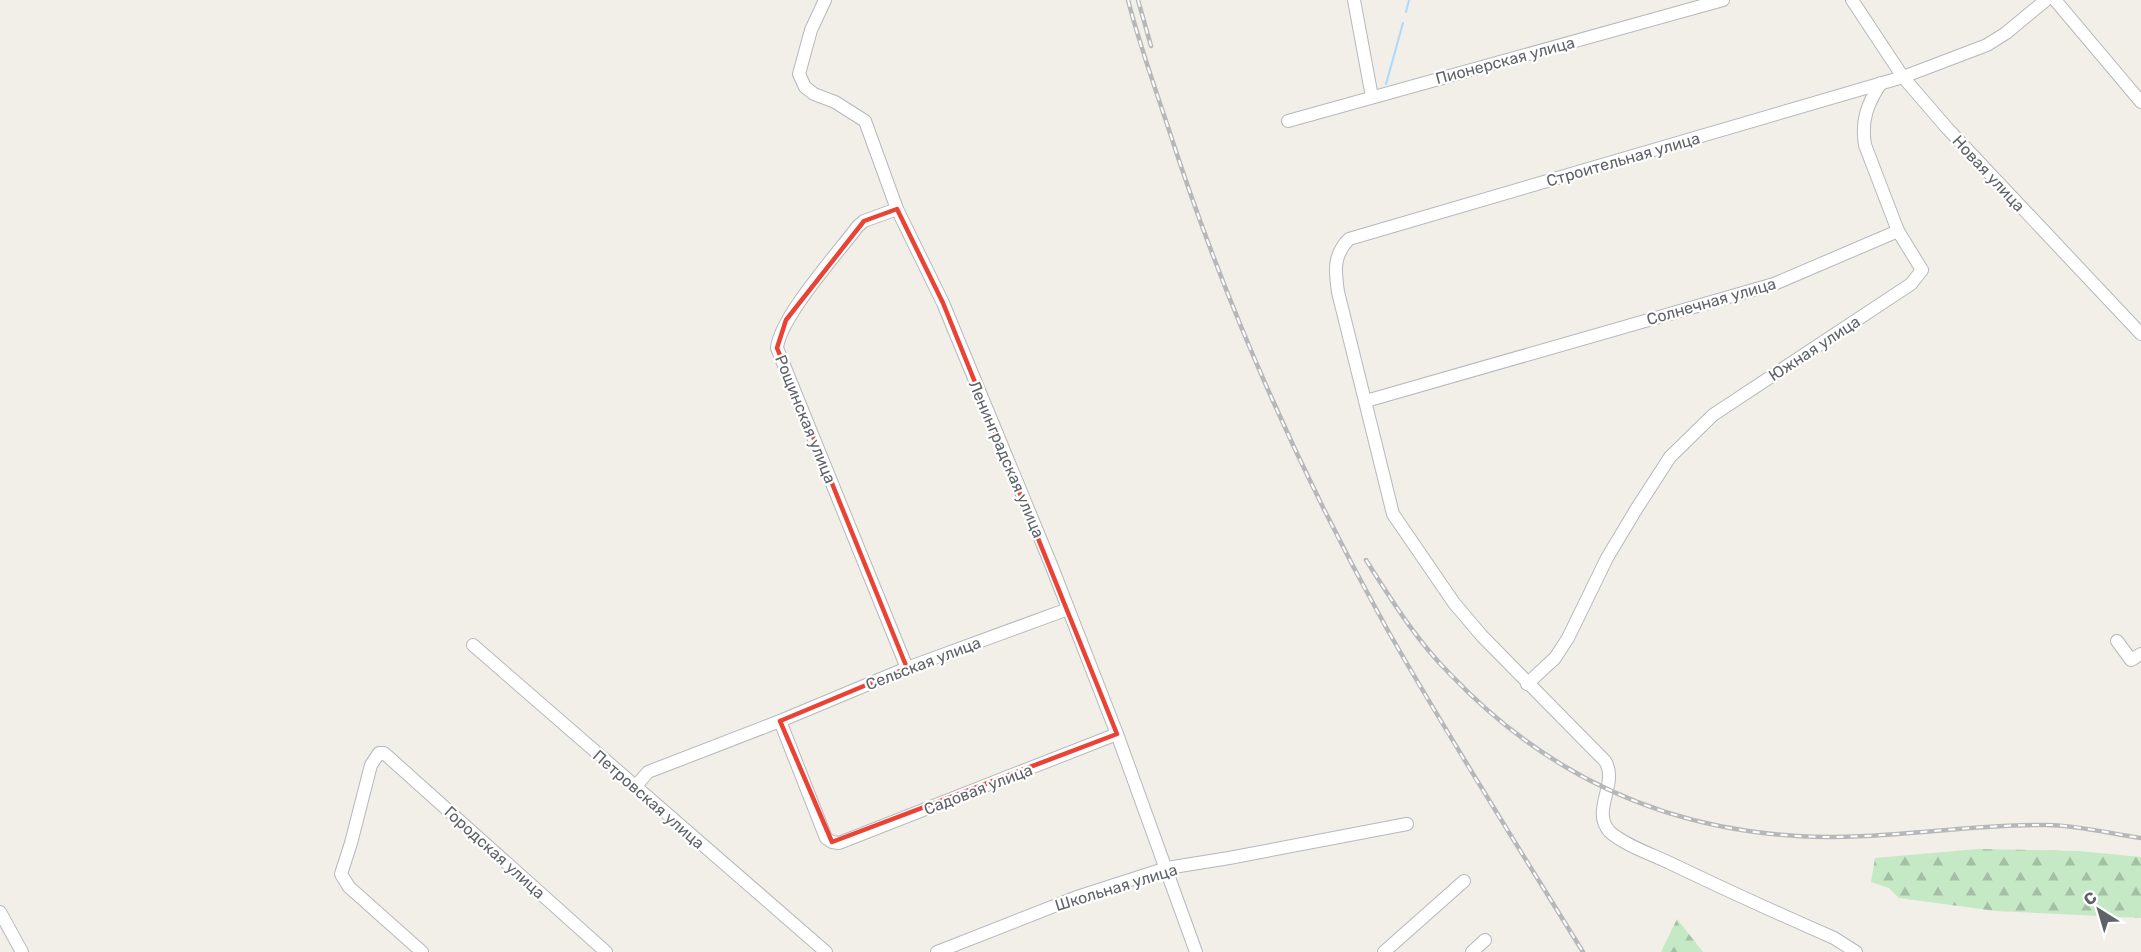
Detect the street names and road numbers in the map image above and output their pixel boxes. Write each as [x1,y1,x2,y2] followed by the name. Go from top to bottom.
[1433,33,1577,88] street label: Пионерская улица
[1544,128,1702,191] street label: Строительная улица
[1949,131,2029,215] street label: Новая улица
[1644,274,1778,329] street label: Солнечная улица
[1765,312,1864,385] street label: Южная улица
[771,352,840,486] street label: Рощинская улица
[965,378,1048,541] street label: Ленинградская улица
[863,633,983,694] street label: Сельская улица
[589,746,708,853] street label: Петровская улица
[921,760,1035,819] street label: Садовая улица
[440,802,549,903] street label: Городская улица
[1053,860,1180,915] street label: Школьная улица

